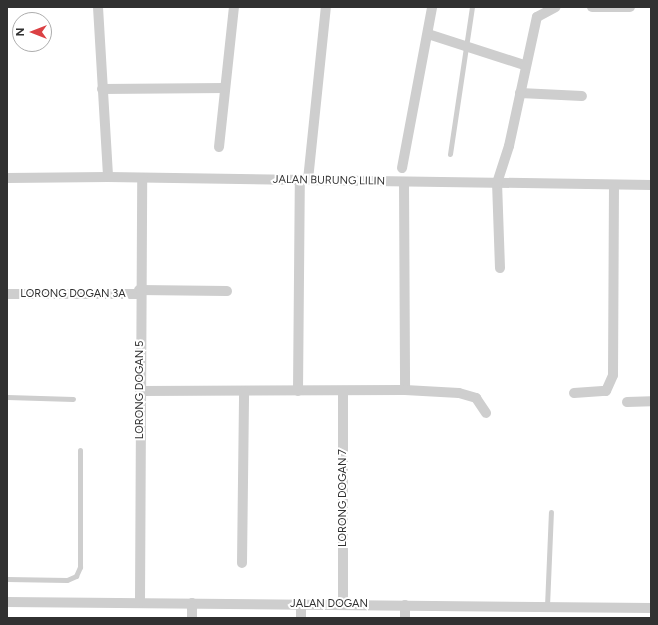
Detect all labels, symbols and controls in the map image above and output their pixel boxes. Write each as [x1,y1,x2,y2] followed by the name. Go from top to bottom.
[12,12,52,52] north arrow
[14,28,27,36] text: N
[273,173,385,189] street label: JALAN BURUNG LILIN
[20,287,126,301] street label: LORONG DOGAN 3A
[133,341,147,439] street label: LORONG DOGAN 5
[336,449,350,547] street label: LORONG DOGAN 7
[290,597,368,611] street label: JALAN DOGAN

